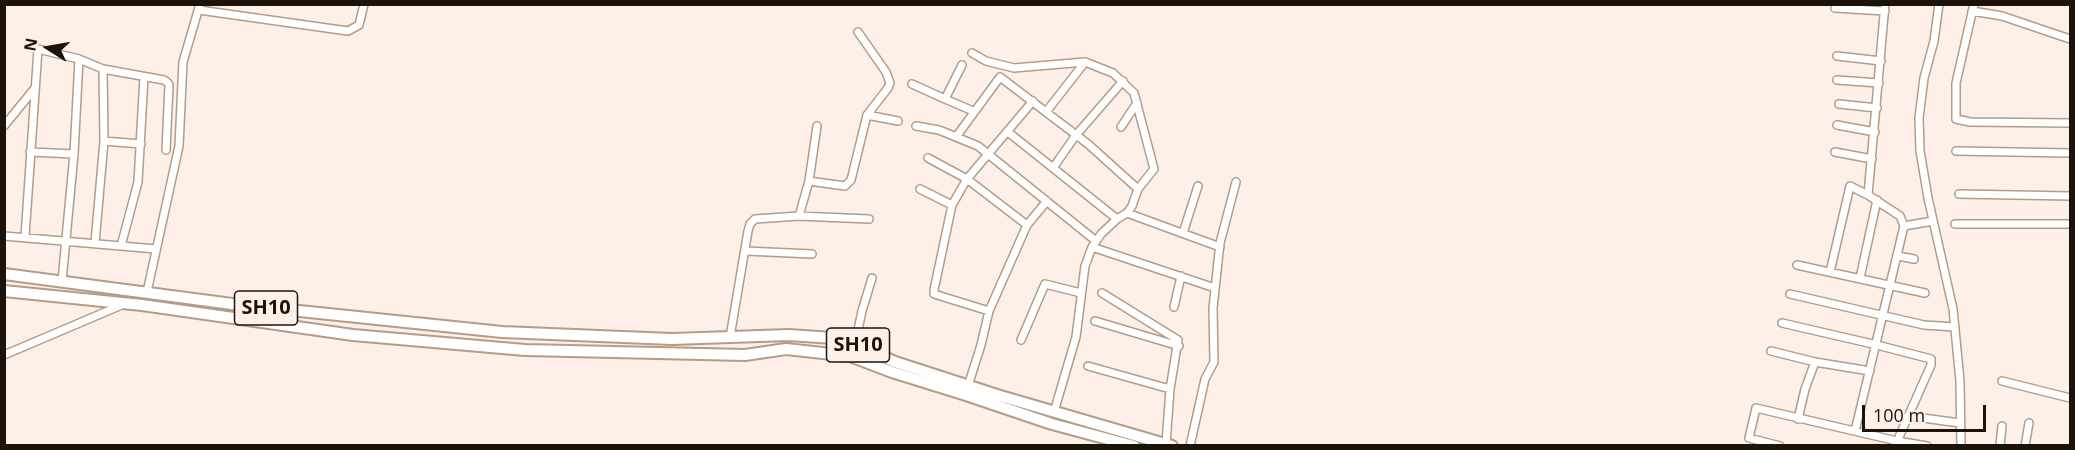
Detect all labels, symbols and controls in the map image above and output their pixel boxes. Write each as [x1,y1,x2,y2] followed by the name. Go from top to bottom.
[18,18,78,78] north arrow
[18,36,42,53] text: N
[234,291,298,325] road number: SH10
[826,328,890,362] road number: SH10
[1865,393,1990,431] scale bar
[1873,403,1925,427] text: 100 m

